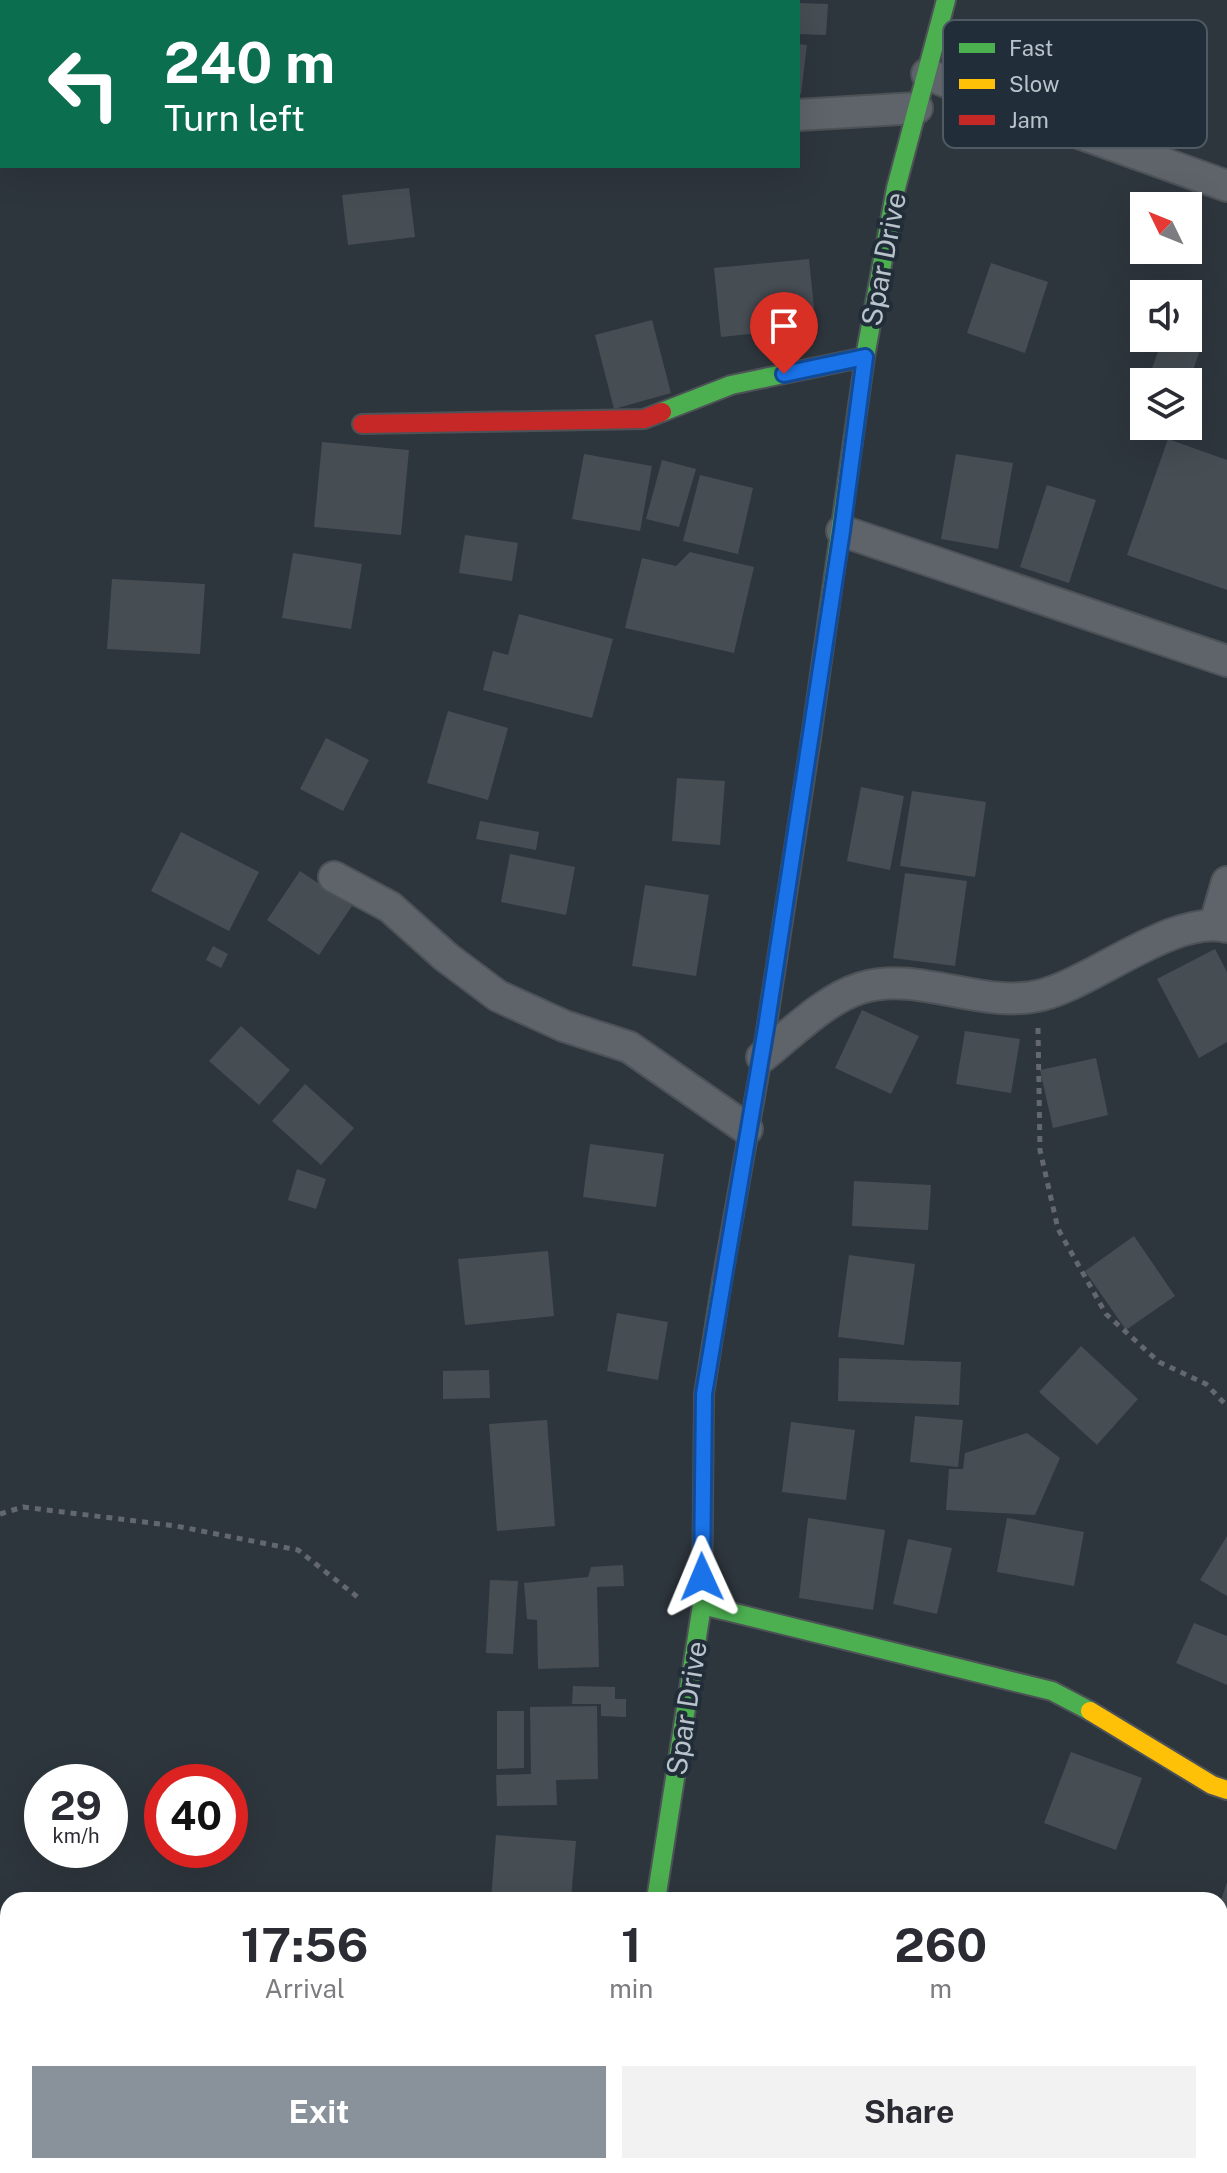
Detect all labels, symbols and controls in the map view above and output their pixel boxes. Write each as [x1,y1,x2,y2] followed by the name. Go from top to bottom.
[943,20,1207,148] legend
[164,30,335,96] text: 240 m
[32,32,136,136] icon: left
[1009,35,1053,61] text: Fast
[1009,71,1059,97] text: Slow
[164,97,305,139] text: Turn left
[1009,107,1049,133] text: Jam
[854,189,912,329] street label: Spar Drive
[1130,192,1202,264] north arrow
[1130,192,1202,440] map controls
[1130,280,1202,352] button: sound
[750,292,818,374] pin
[762,304,806,348] icon: arrive
[1130,368,1202,440] button: layers
[660,1535,744,1619] position arrow
[659,1639,713,1777] street label: Spar Drive
[144,1764,248,1868] speed limit sign: 40
[50,1782,102,1829] text: 29
[52,1824,100,1848] text: km/h
[241,1916,368,1973] text: 17:56
[621,1916,642,1973] text: 1
[894,1916,987,1973] text: 260
[264,1973,345,2004] text: Arrival
[609,1973,653,2004] text: min
[929,1973,952,2004] text: m
[32,2066,606,2158] button: Exit
[622,2066,1196,2158] button: Share

